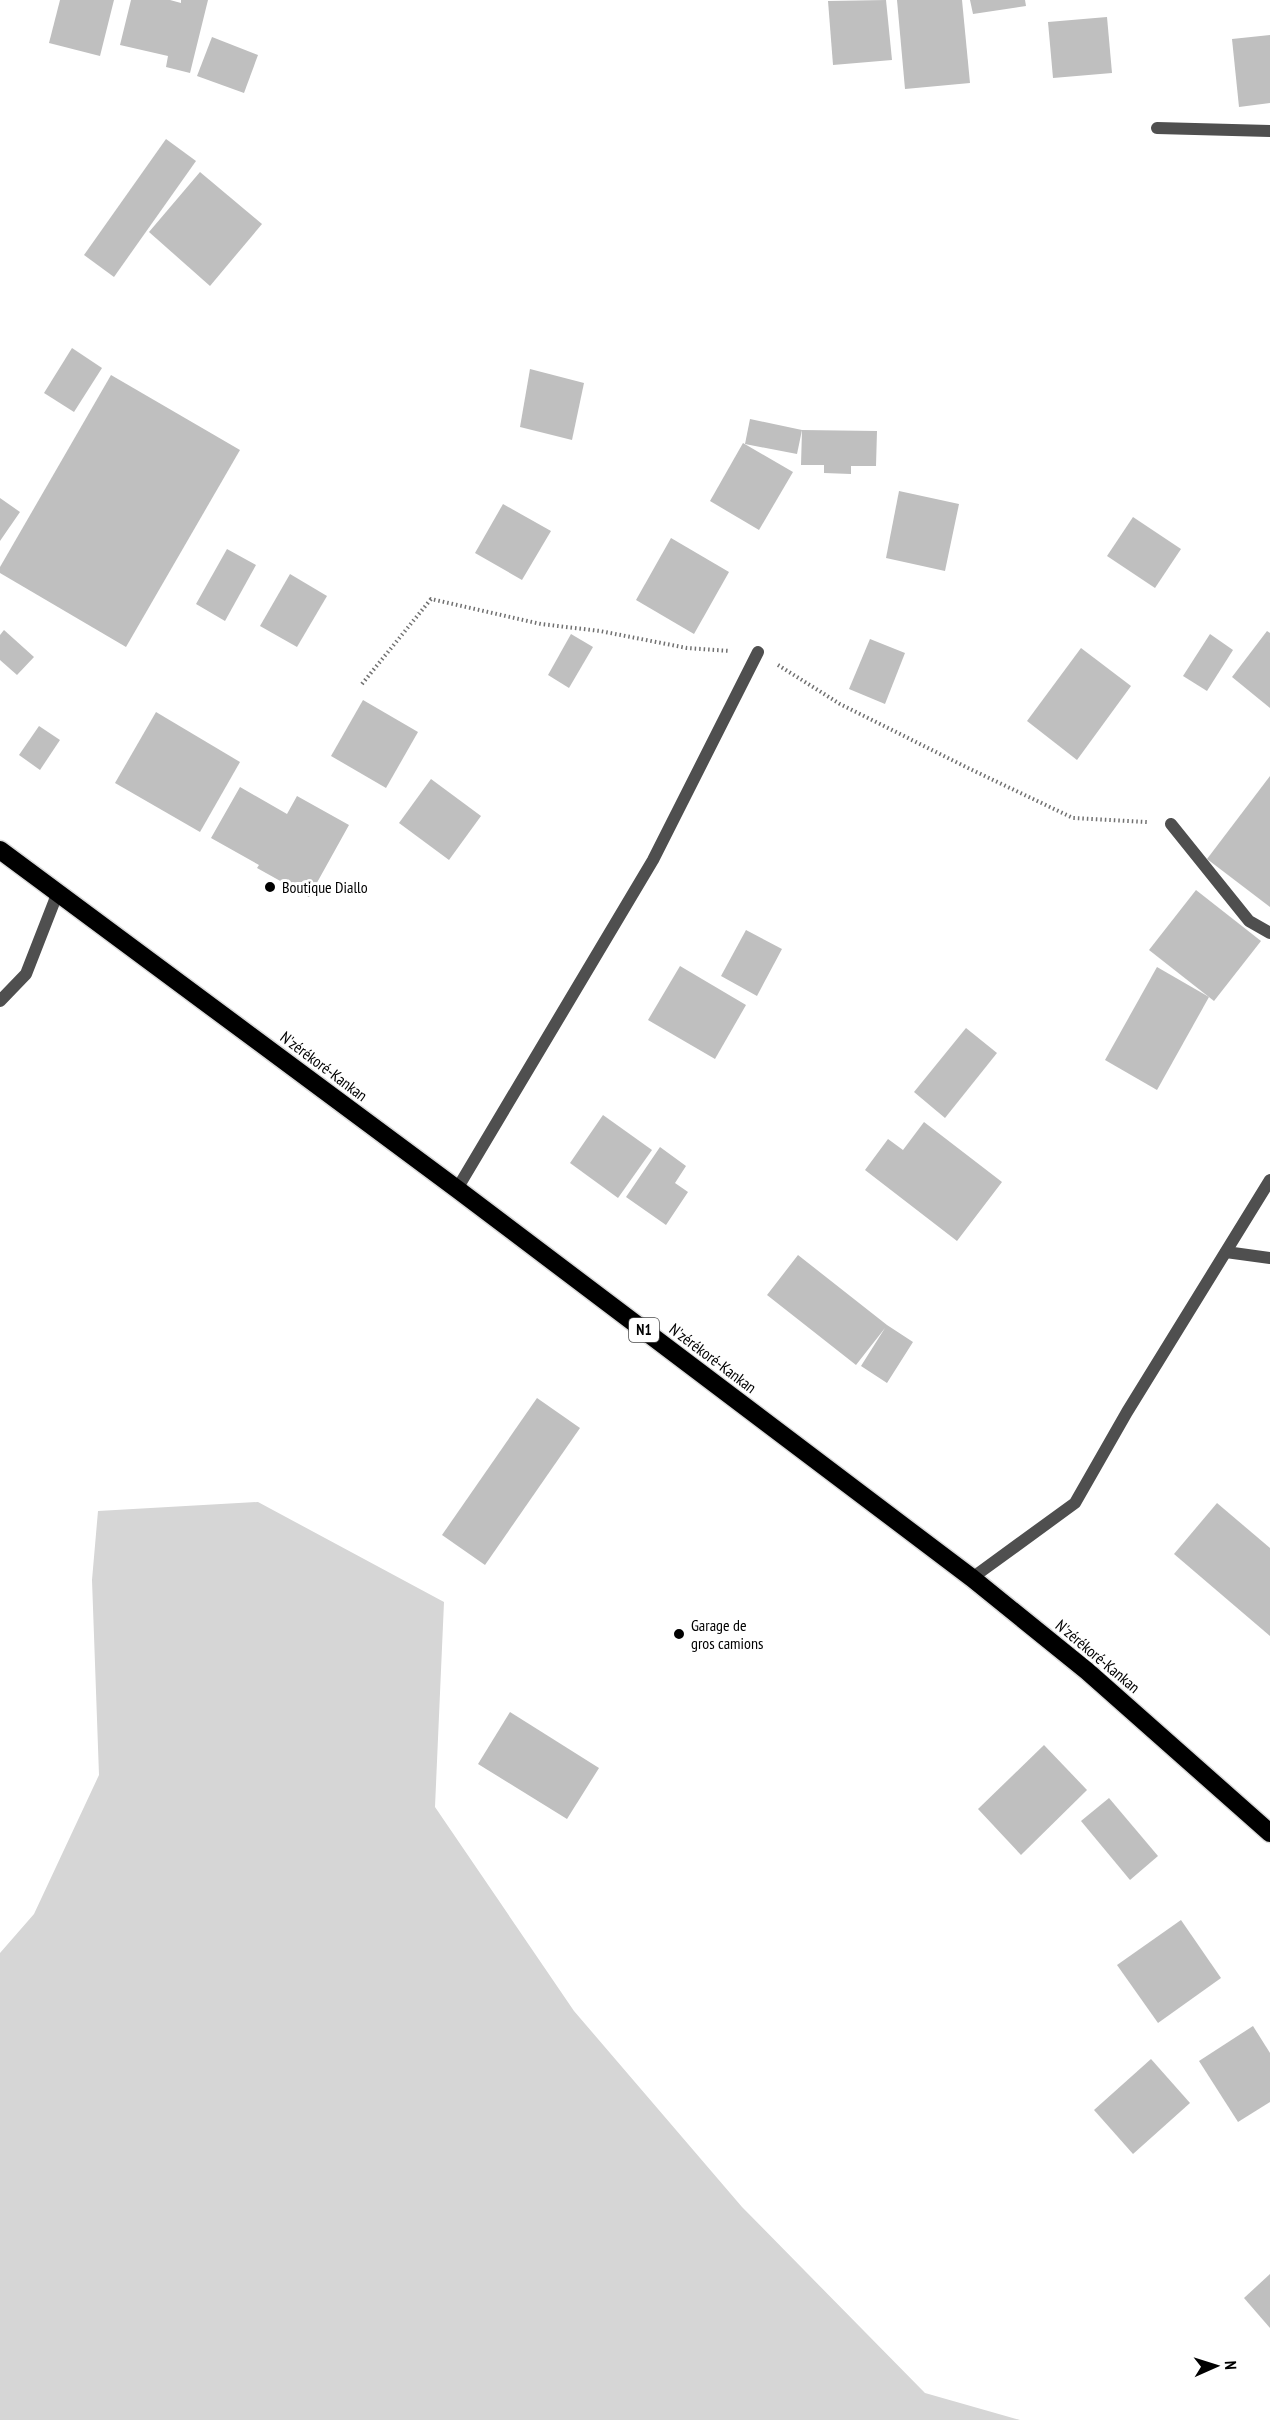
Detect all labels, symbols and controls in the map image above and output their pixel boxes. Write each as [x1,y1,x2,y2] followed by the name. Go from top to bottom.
[282,877,368,897] place label: Boutique Diallo
[263,880,277,894] marker: Boutique Diallo
[276,1027,372,1105] street label: N'zérékoré-Kankan
[629,1318,659,1342] road number: N1
[665,1319,761,1397] street label: N'zérékoré-Kankan
[691,1615,763,1653] place label: Garage de gros camions
[1052,1615,1144,1697] street label: N'zérékoré-Kankan
[672,1627,686,1641] marker: Garage de gros camions
[1186,2336,1246,2396] north arrow
[1221,2360,1241,2370] text: N

